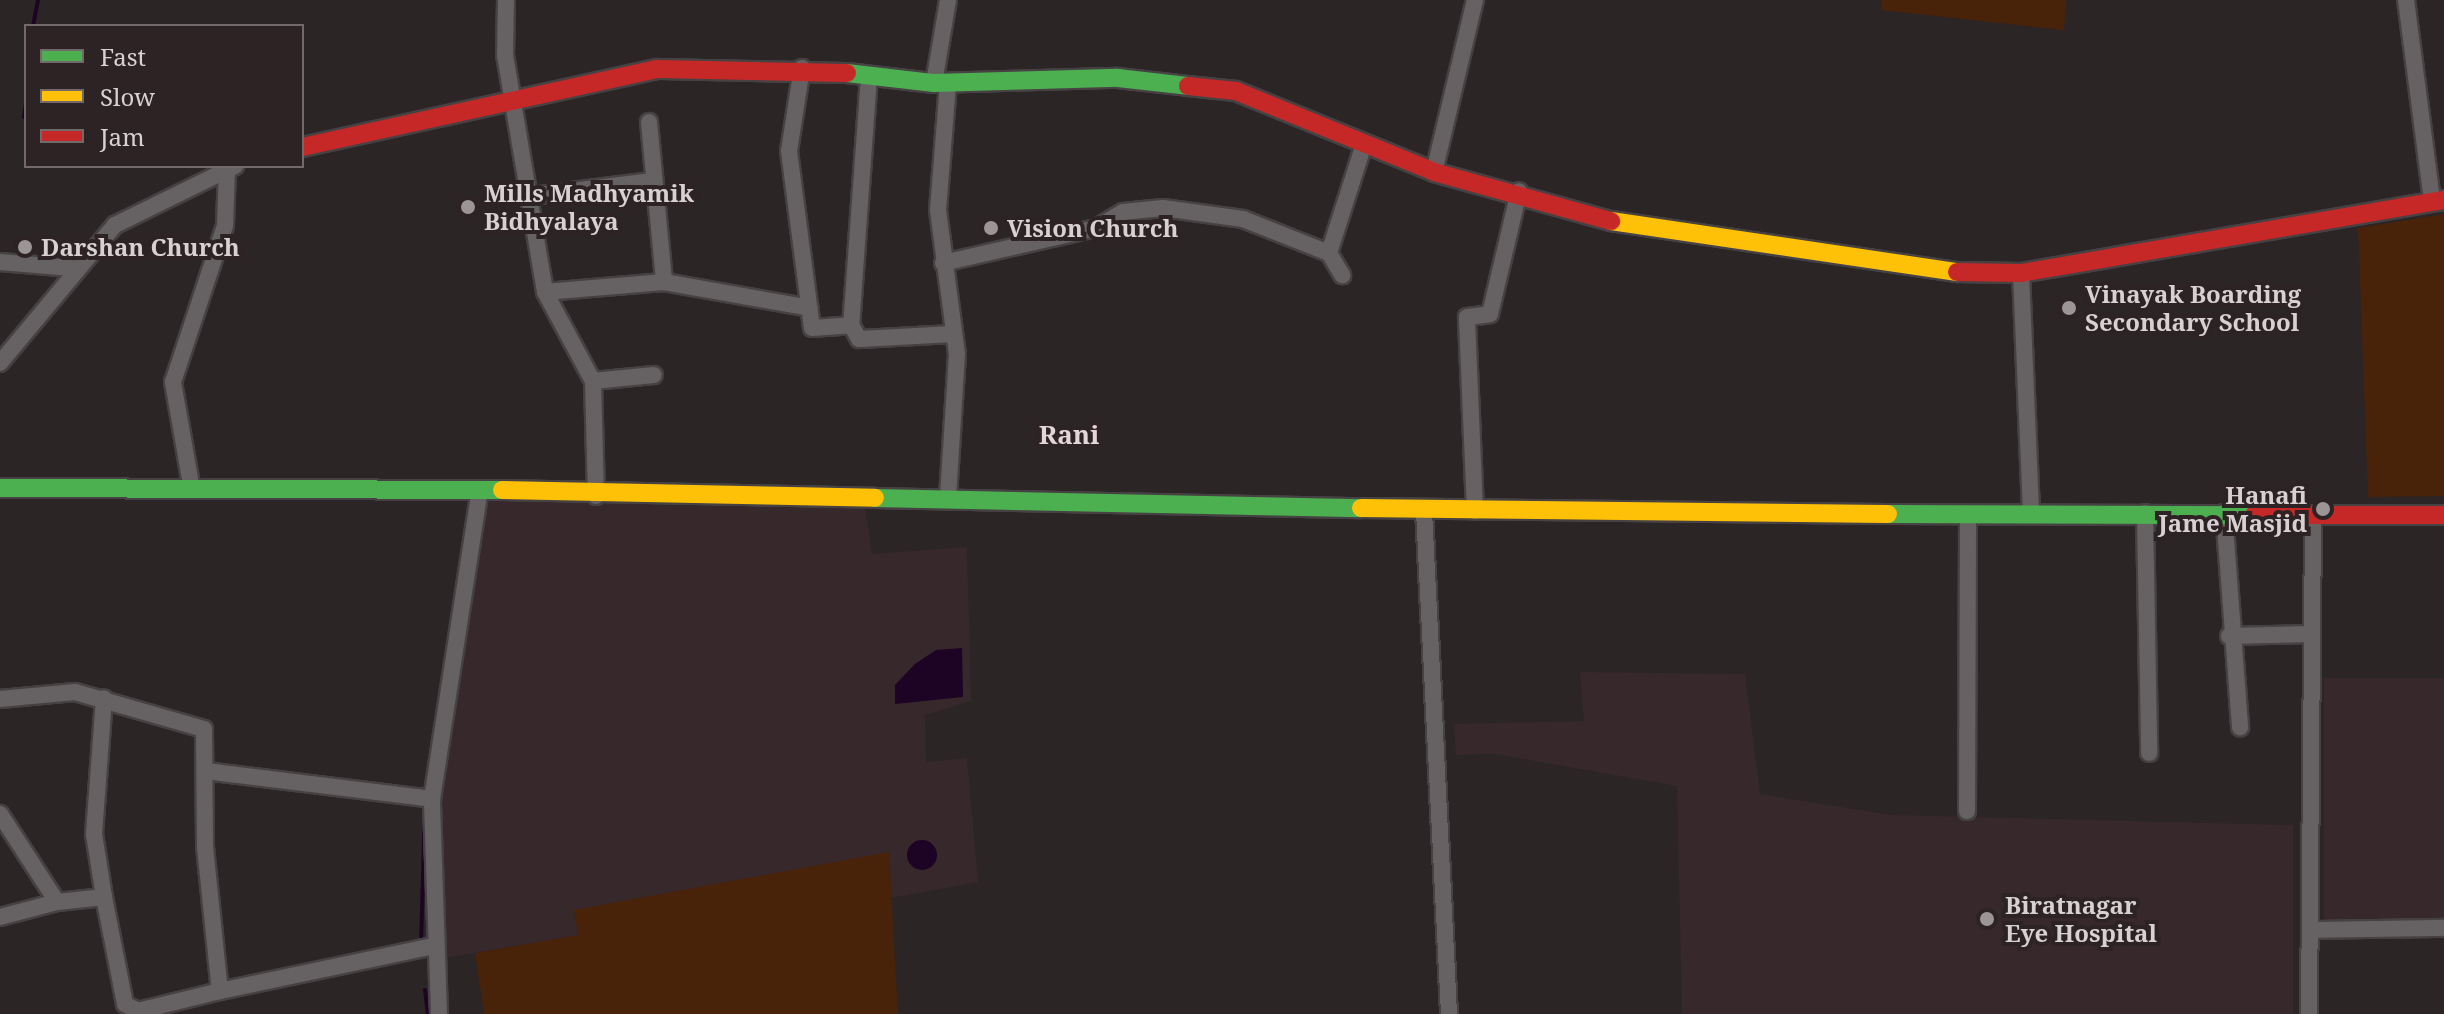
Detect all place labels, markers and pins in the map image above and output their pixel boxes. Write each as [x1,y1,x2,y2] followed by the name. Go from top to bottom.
[484,179,694,235] place label: Mills Madhyamik Bidhyalaya
[459,198,477,216] marker: Mills Madhyamik Bidhyalaya
[1007,214,1178,242] place label: Vision Church
[982,219,1000,237] marker: Vision Church
[41,233,240,261] place label: Darshan Church
[16,238,34,256] marker: Darshan Church
[2085,280,2301,336] place label: Vinayak Boarding Secondary School
[2060,299,2078,317] marker: Vinayak Boarding Secondary School
[2158,481,2307,537] place label: Hanafi Jame Masjid
[2314,500,2332,518] marker: Hanafi Jame Masjid
[2005,891,2157,947] place label: Biratnagar Eye Hospital
[1976,908,1998,930] marker: Biratnagar Eye Hospital

